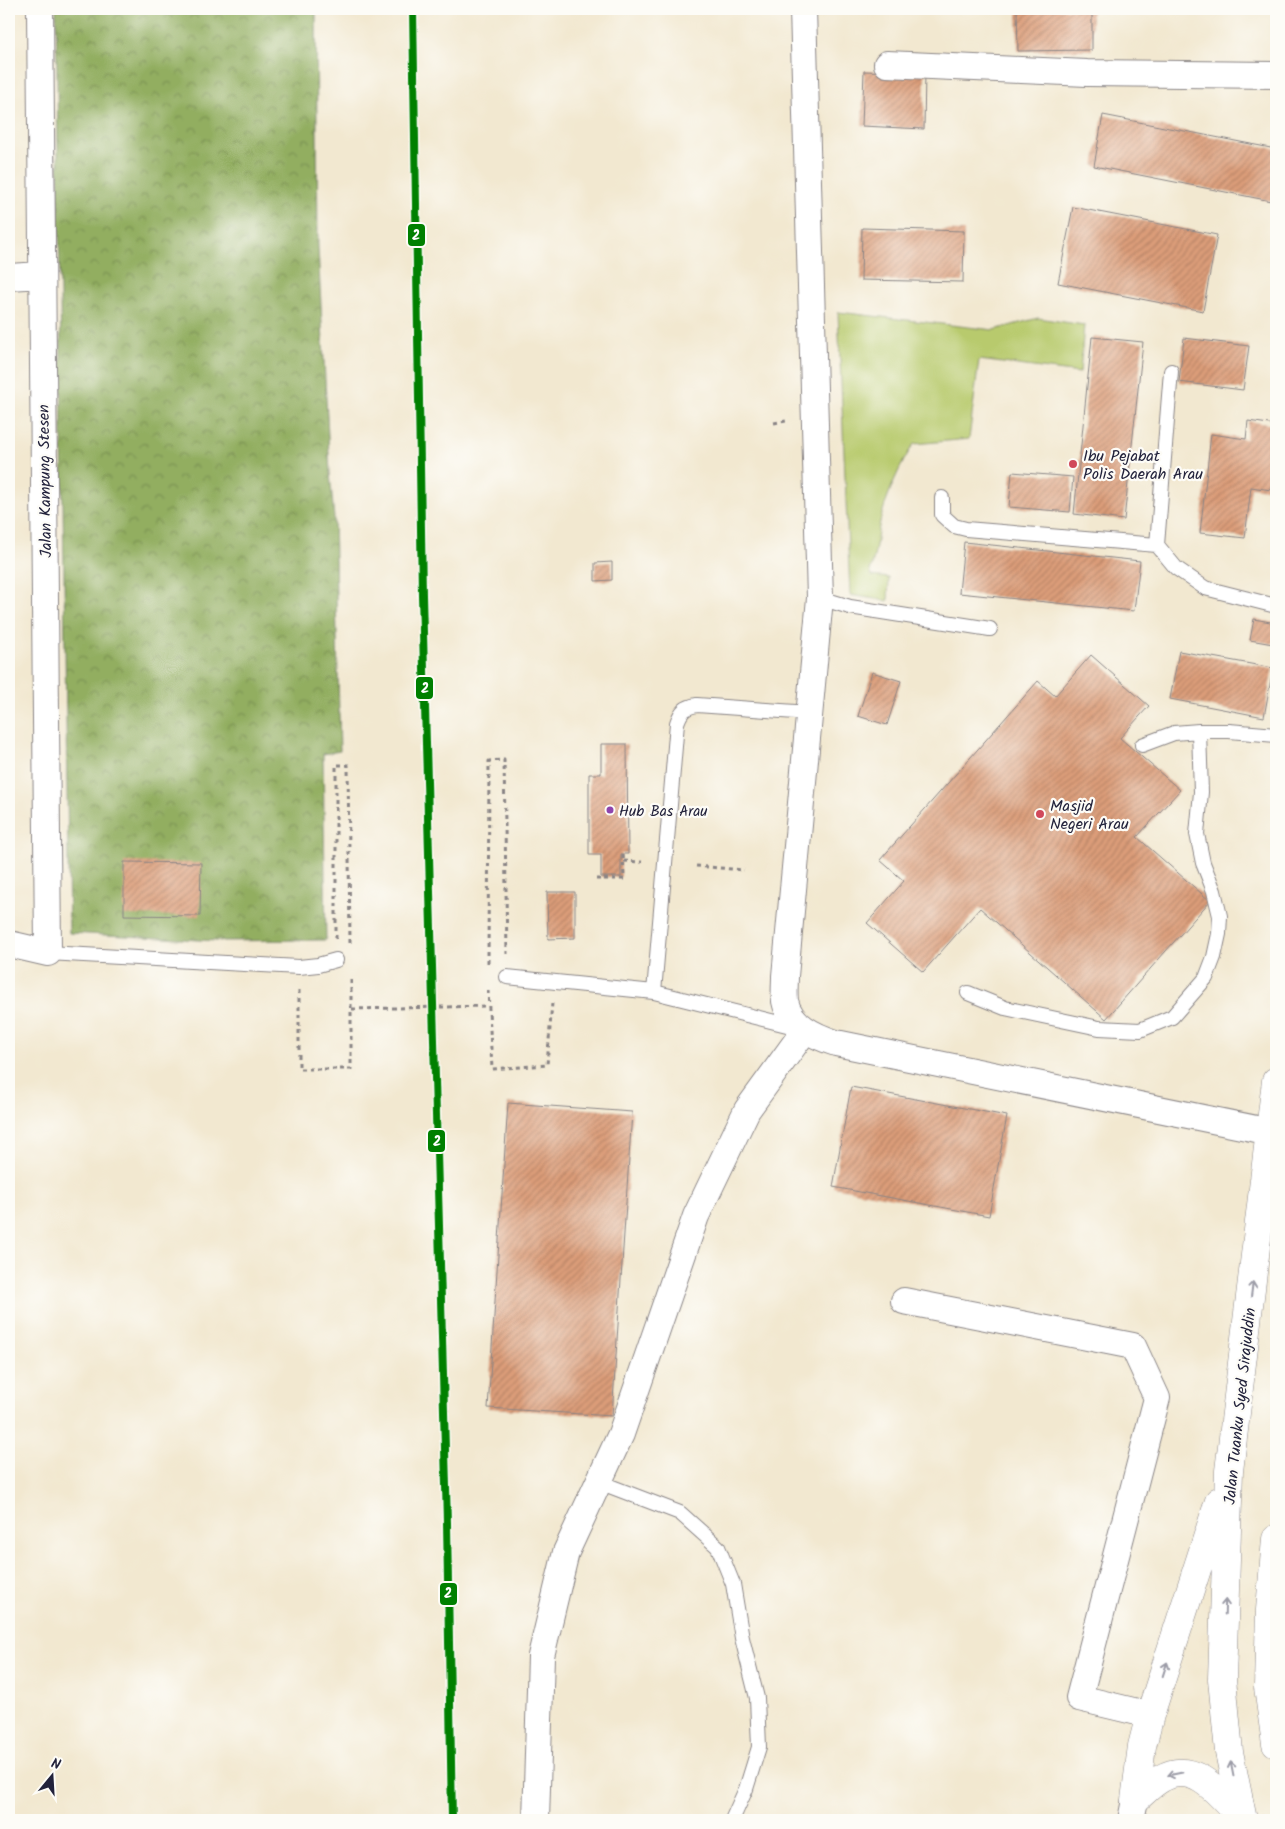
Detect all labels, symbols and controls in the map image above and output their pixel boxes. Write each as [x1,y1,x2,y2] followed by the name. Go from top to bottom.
[407,223,426,247] line badge: 2
[412,225,420,247] text: 2
[32,404,59,558] street label: Jalan Kampung Stesen
[1083,444,1203,487] place label: Ibu Pejabat Polis Daerah Arau
[1067,458,1079,470] marker: Ibu Pejabat Polis Daerah Arau
[415,676,434,700] line badge: 2
[421,678,429,700] text: 2
[1050,794,1129,837] place label: Masjid Negeri Arau
[619,800,708,824] place label: Hub Bas Arau
[605,805,615,815] marker: Hub Bas Arau
[1034,808,1046,820] marker: Masjid Negeri Arau
[427,1129,446,1153] line badge: 2
[433,1131,441,1153] text: 2
[1247,1281,1257,1297] one-way arrow
[1218,1306,1263,1506] street label: Jalan Tuanku Syed Sirajuddin
[439,1582,458,1606] line badge: 2
[444,1583,452,1605] text: 2
[1220,1599,1229,1615] one-way arrow
[1161,1661,1171,1677] one-way arrow
[28,1752,78,1802] north arrow
[48,1753,63,1776] text: N
[1227,1761,1237,1777] one-way arrow
[1167,1770,1183,1780] one-way arrow

